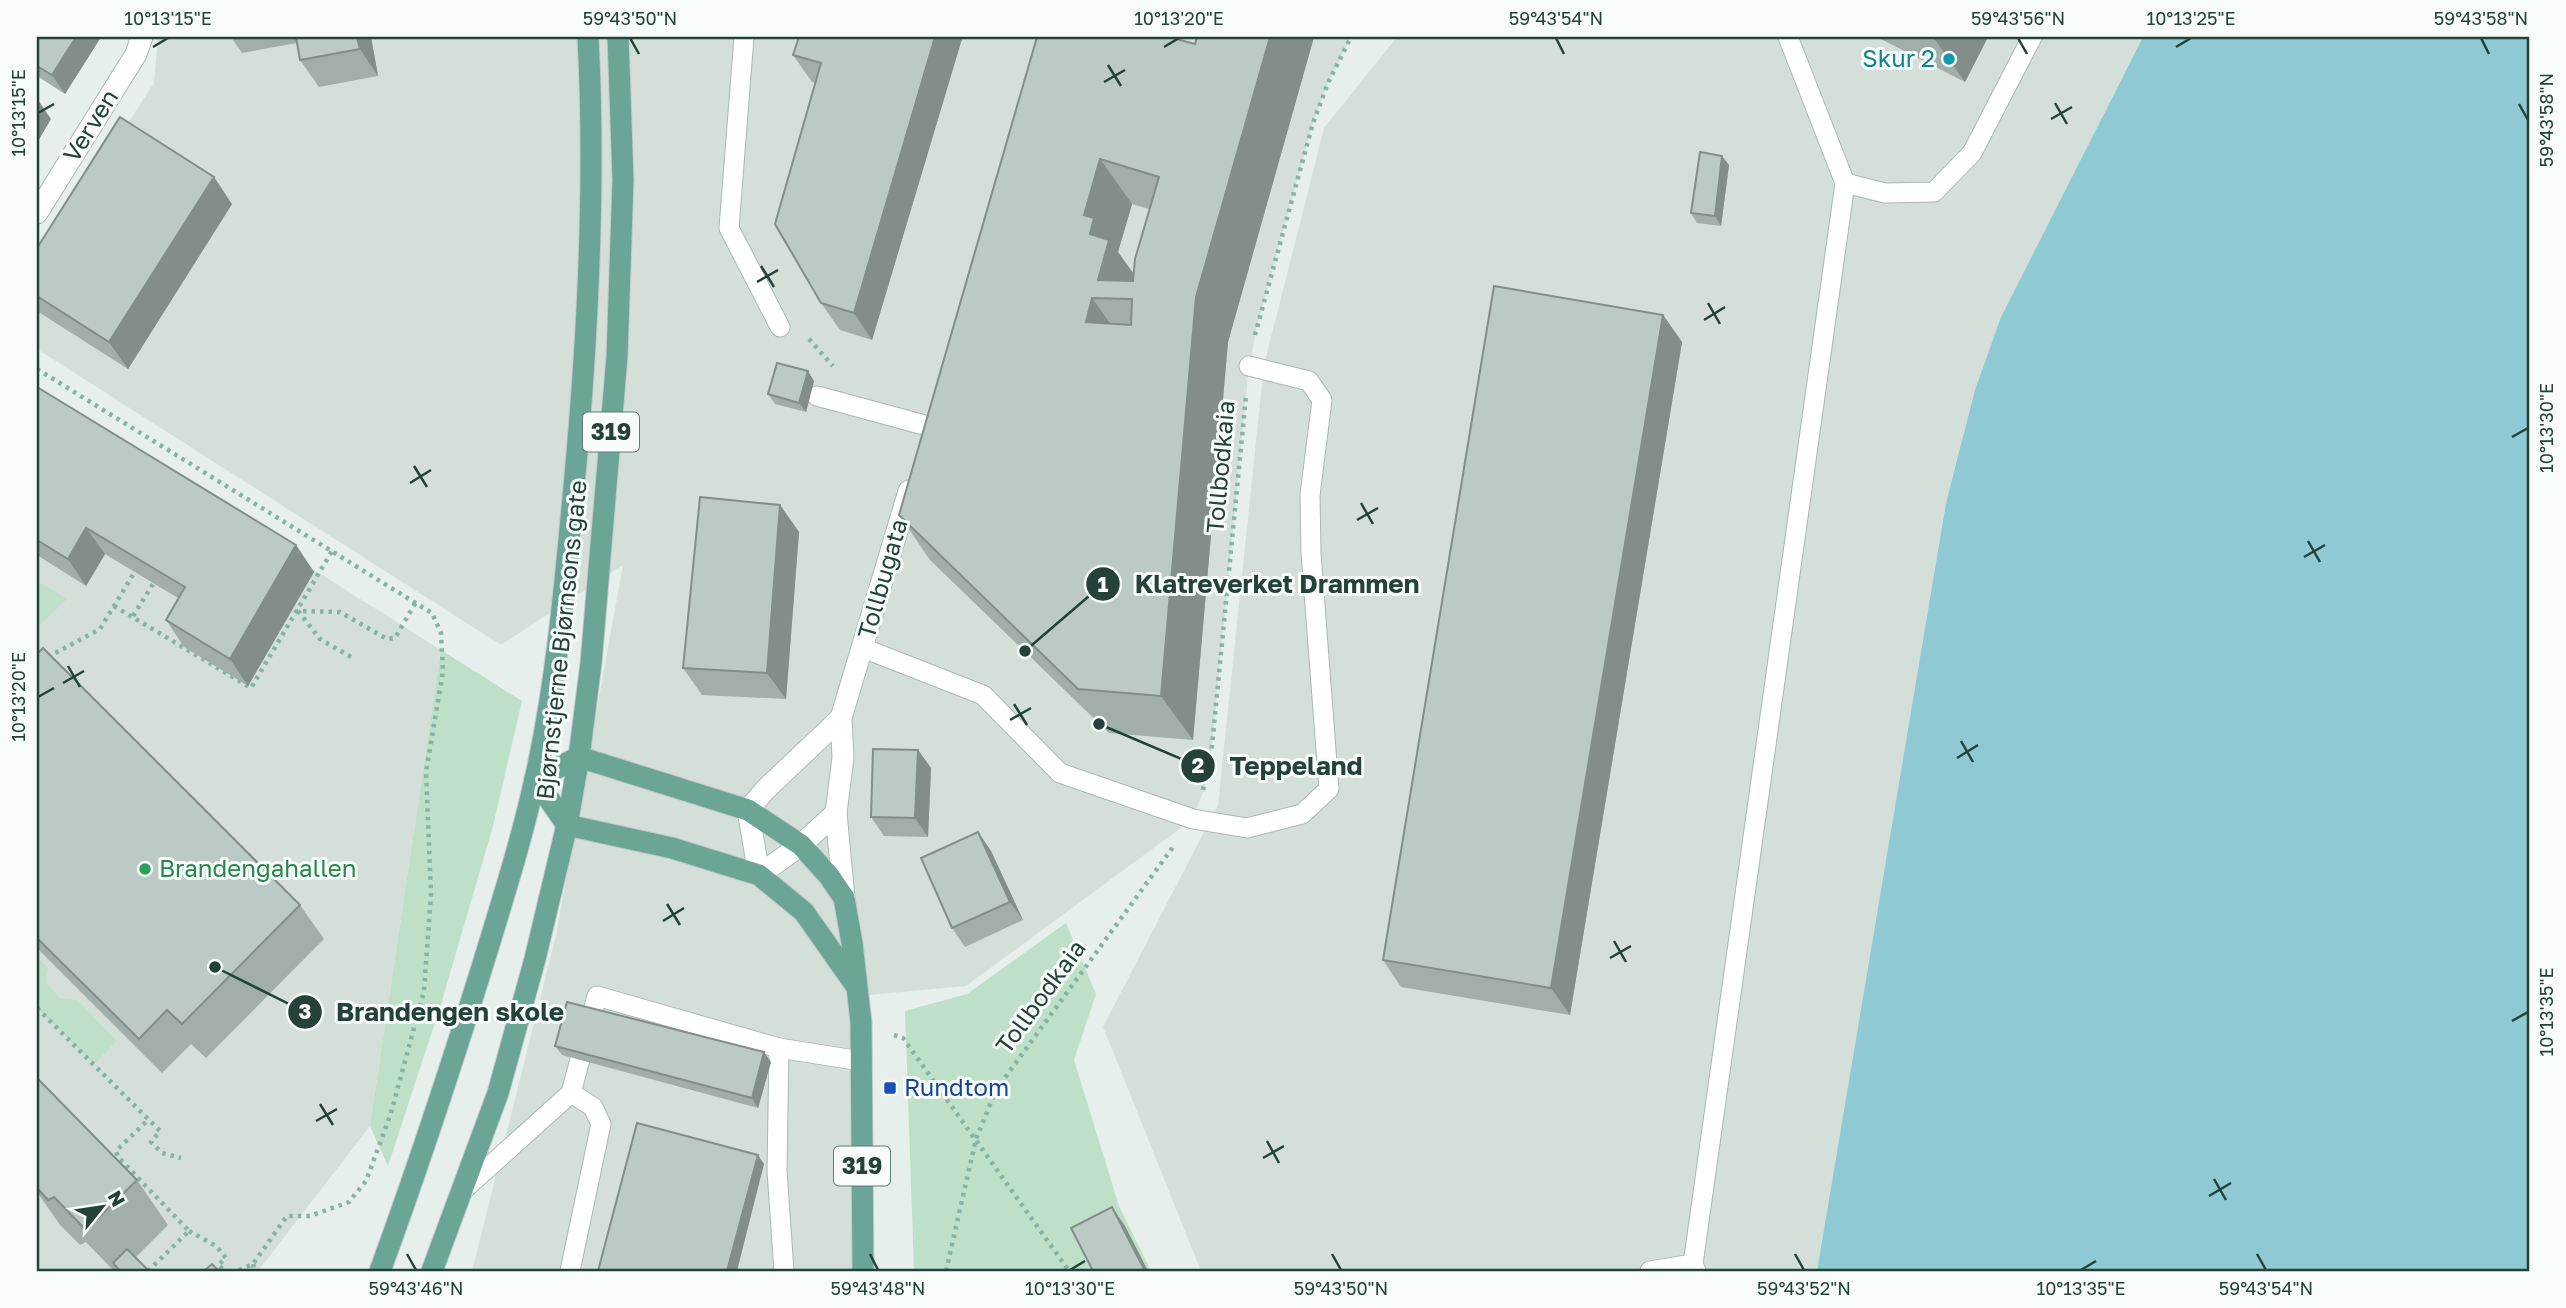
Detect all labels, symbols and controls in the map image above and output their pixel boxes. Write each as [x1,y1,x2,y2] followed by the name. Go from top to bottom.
[124,7,212,29] text: 10°13'15"E
[583,7,677,29] text: 59°43'50"N
[1134,7,1224,29] text: 10°13'20"E
[1509,7,1603,29] text: 59°43'54"N
[1971,7,2065,29] text: 59°43'56"N
[2146,7,2236,29] text: 10°13'25"E
[2434,7,2528,29] text: 59°43'58"N
[1862,43,1935,72] place label: Skur 2
[1941,51,1957,67] marker: Skur 2
[7,69,29,157] text: 10°13'15"E
[2535,73,2557,167] text: 59°43'58"N
[56,83,123,167] street label: Verven
[2535,383,2557,473] text: 10°13'30"E
[1199,399,1240,535] street label: Tollbodkaia
[583,412,639,452] road number: 319
[529,479,592,801] street label: Bjørnstjerne Bjørnsons gate
[851,515,912,642] street label: Tollbugata
[1086,561,1434,608] callout: Klatreverket Drammen
[1135,568,1419,599] text: Klatreverket Drammen
[1098,571,1109,597] text: 1
[7,652,29,742] text: 10°13'20"E
[1180,743,1376,790] callout: Teppeland
[1230,750,1362,781] text: Teppeland
[1192,752,1205,778] text: 2
[159,853,356,882] place label: Brandengahallen
[137,861,153,877] marker: Brandengahallen
[989,934,1091,1059] street label: Tollbodkaia
[2535,967,2557,1057] text: 10°13'35"E
[287,988,578,1035] callout: Brandengen skole
[336,996,564,1027] text: Brandengen skole
[299,998,311,1024] text: 3
[904,1072,1009,1101] place label: Rundtom
[882,1080,898,1096] marker: Rundtom
[834,1147,890,1186] road number: 319
[66,1172,136,1242] north arrow
[104,1186,131,1210] text: N
[369,1277,463,1299] text: 59°43'46"N
[831,1277,925,1299] text: 59°43'48"N
[1025,1277,1115,1299] text: 10°13'30"E
[1294,1277,1388,1299] text: 59°43'50"N
[1757,1277,1851,1299] text: 59°43'52"N
[2036,1277,2126,1299] text: 10°13'35"E
[2219,1277,2313,1299] text: 59°43'54"N

